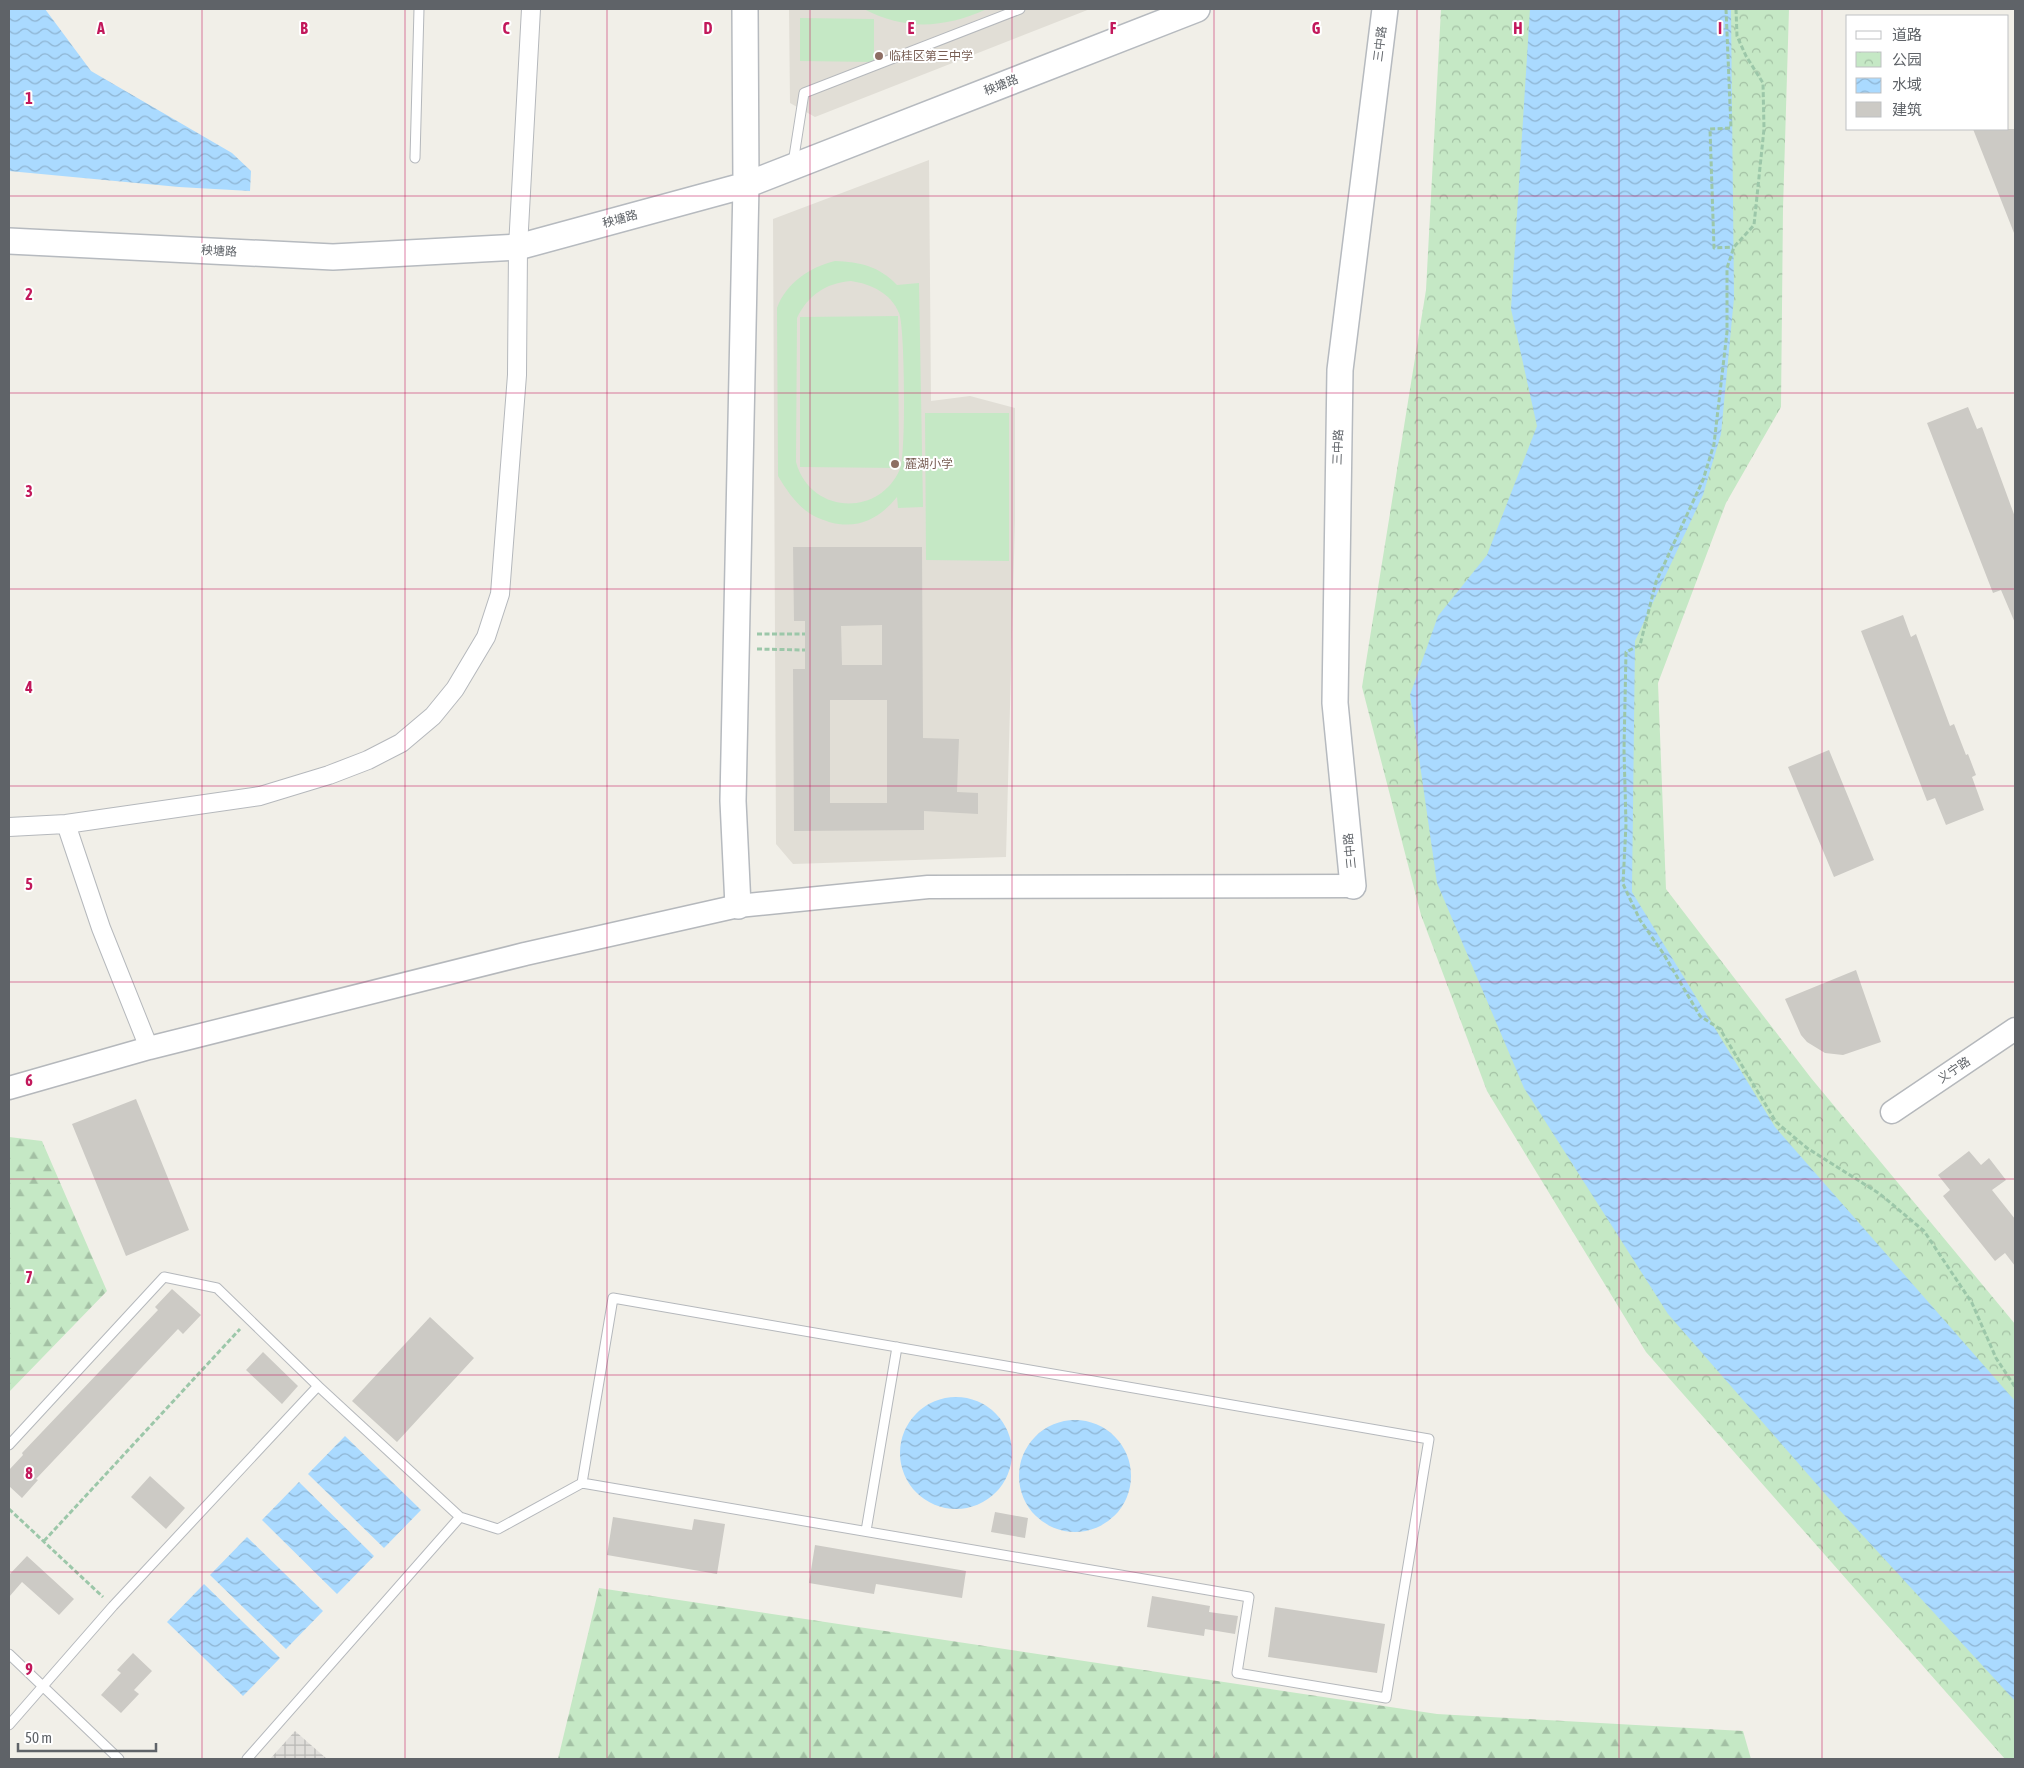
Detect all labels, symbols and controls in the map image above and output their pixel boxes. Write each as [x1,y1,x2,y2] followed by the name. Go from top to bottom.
[1846,15,2009,130] legend
[96,19,105,37] text: A
[300,19,308,37] text: B
[502,19,510,37] text: C
[704,19,713,37] text: D
[908,19,915,37] text: E
[1110,19,1117,37] text: F
[1312,19,1321,37] text: G
[1513,19,1523,37] text: H
[1718,19,1722,37] text: I
[1371,25,1389,63] street label: 三中路
[1892,26,1922,43] text: 道路
[889,49,973,63] place label: 临桂区第三中学
[873,50,885,62] marker: 临桂区第三中学
[1892,51,1922,68] text: 公园
[982,72,1020,98] street label: 秧塘路
[1892,76,1922,93] text: 水域
[25,89,33,107] text: 1
[1892,101,1922,118] text: 建筑
[601,208,639,230] street label: 秧塘路
[201,243,237,259] street label: 秧塘路
[25,285,33,303] text: 2
[1330,429,1346,465] street label: 三中路
[905,457,953,471] place label: 麓湖小学
[889,458,901,470] marker: 麓湖小学
[25,482,33,500] text: 3
[24,678,33,696] text: 4
[1341,832,1359,870] street label: 三中路
[25,875,33,893] text: 5
[1935,1054,1973,1086] street label: 义宁路
[25,1071,33,1089] text: 6
[25,1268,33,1286] text: 7
[25,1464,33,1482] text: 8
[25,1660,33,1678] text: 9
[18,1720,155,1752] scale bar
[25,1729,52,1746] text: 50 m

